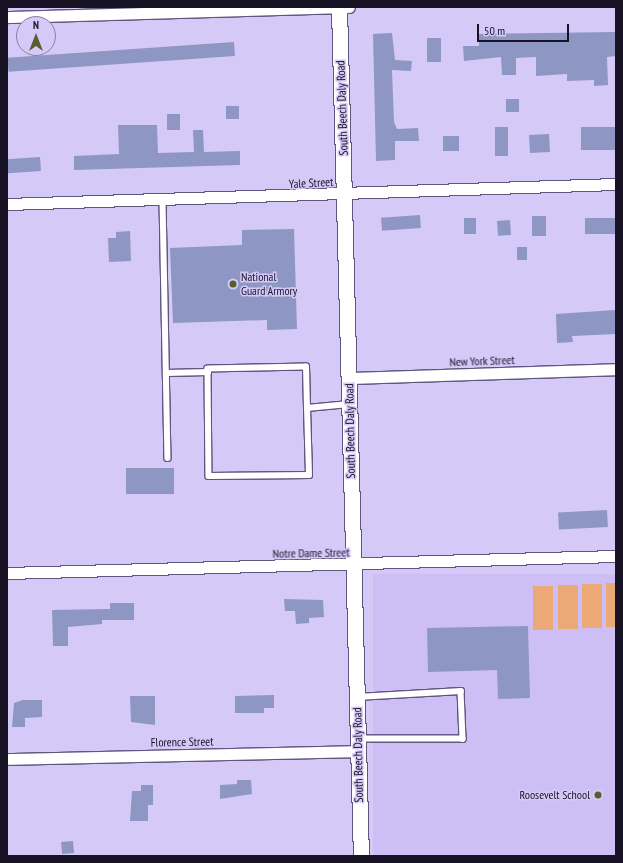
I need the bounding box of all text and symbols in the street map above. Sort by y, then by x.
north arrow [16,16,56,56]
scale bar [479,16,571,42]
text: N [33,18,39,32]
text: 50 m [484,23,505,38]
street label: South Beech Daly Road [333,60,351,156]
street label: Yale Street [288,175,334,191]
place label: National Guard Armory [241,270,298,298]
marker: National Guard Armory [228,279,238,289]
street label: New York Street [449,353,515,369]
street label: South Beech Daly Road [342,383,358,479]
street label: Notre Dame Street [272,545,350,561]
street label: South Beech Daly Road [350,707,366,803]
street label: Florence Street [150,734,214,750]
place label: Roosevelt School [519,788,590,802]
marker: Roosevelt School [593,790,603,800]

